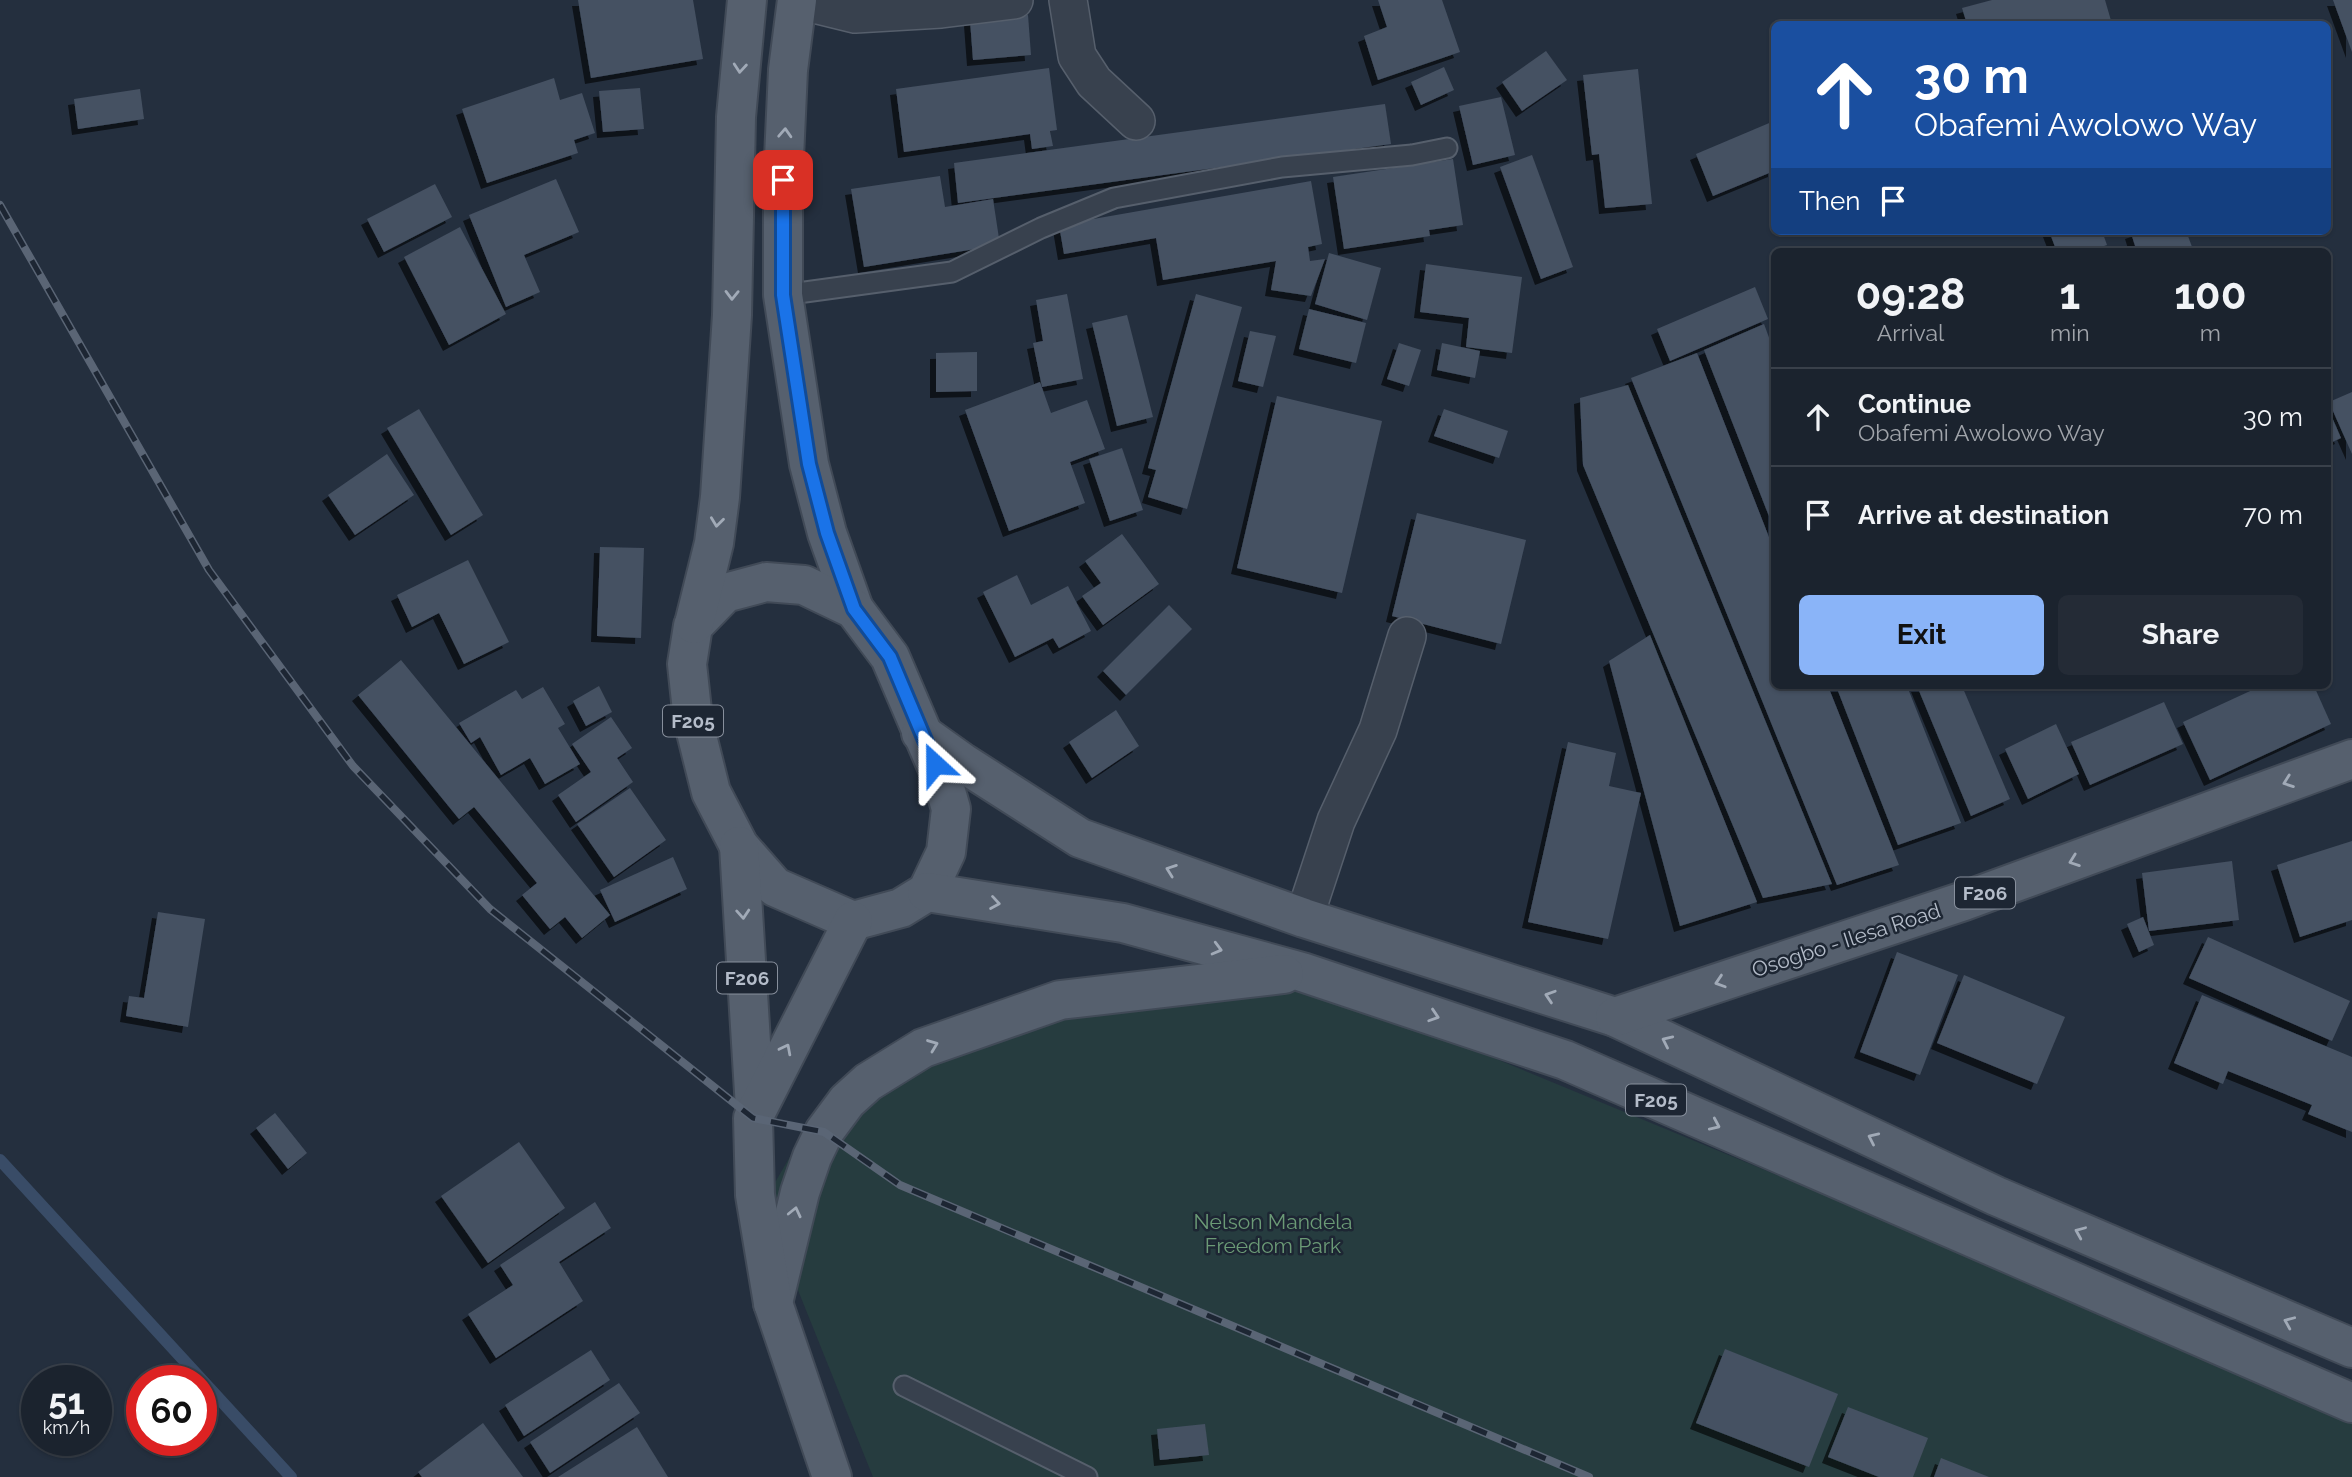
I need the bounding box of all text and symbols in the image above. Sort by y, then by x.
text: 30 m [1914,47,2029,104]
icon: ahead [1799,49,1890,140]
one-way arrow [733,63,748,74]
text: Obafemi Awolowo Way [1914,106,2257,143]
one-way arrow [777,128,792,139]
pin [753,150,813,210]
icon: arrive [764,161,802,199]
icon: arrive [1874,182,1912,220]
text: Then [1799,186,1860,216]
text: 09:28 [1856,270,1966,319]
text: 1 [2059,270,2080,319]
text: 100 [2174,270,2246,319]
one-way arrow [725,290,740,301]
text: Arrival [1877,319,1944,346]
text: min [2050,319,2090,346]
text: m [2200,319,2221,346]
text: Continue [1858,389,1971,419]
icon: ahead [1799,398,1837,436]
text: 30 m [2243,402,2303,432]
text: Obafemi Awolowo Way [1858,419,2105,446]
icon: arrive [1799,496,1837,534]
text: Arrive at destination [1858,500,2109,530]
text: 70 m [2243,500,2303,530]
one-way arrow [709,516,724,528]
button: Exit [1799,595,2044,675]
button: Share [2058,595,2303,675]
road number: F205 [663,706,723,736]
position arrow [898,727,972,801]
one-way arrow [2282,774,2294,788]
one-way arrow [2069,852,2081,866]
one-way arrow [1166,865,1178,879]
road number: F206 [1955,878,2015,908]
one-way arrow [989,895,1001,910]
street label: Osogbo - Ilesa Road [1748,898,1944,982]
one-way arrow [735,909,750,920]
one-way arrow [1211,941,1223,955]
road number: F206 [717,962,777,994]
one-way arrow [1714,974,1727,988]
one-way arrow [1544,990,1557,1004]
one-way arrow [1428,1008,1440,1022]
one-way arrow [1662,1035,1674,1049]
one-way arrow [926,1039,938,1053]
one-way arrow [777,1044,791,1056]
road number: F205 [1626,1084,1686,1116]
one-way arrow [1707,1117,1720,1131]
one-way arrow [1868,1133,1880,1147]
one-way arrow [787,1207,801,1219]
park label: Nelson Mandela Freedom Park [1194,1209,1352,1258]
one-way arrow [2075,1227,2087,1241]
one-way arrow [2284,1316,2296,1330]
speed limit sign: 60 [126,1365,217,1456]
text: 51 [48,1381,85,1422]
text: km/h [43,1417,90,1438]

